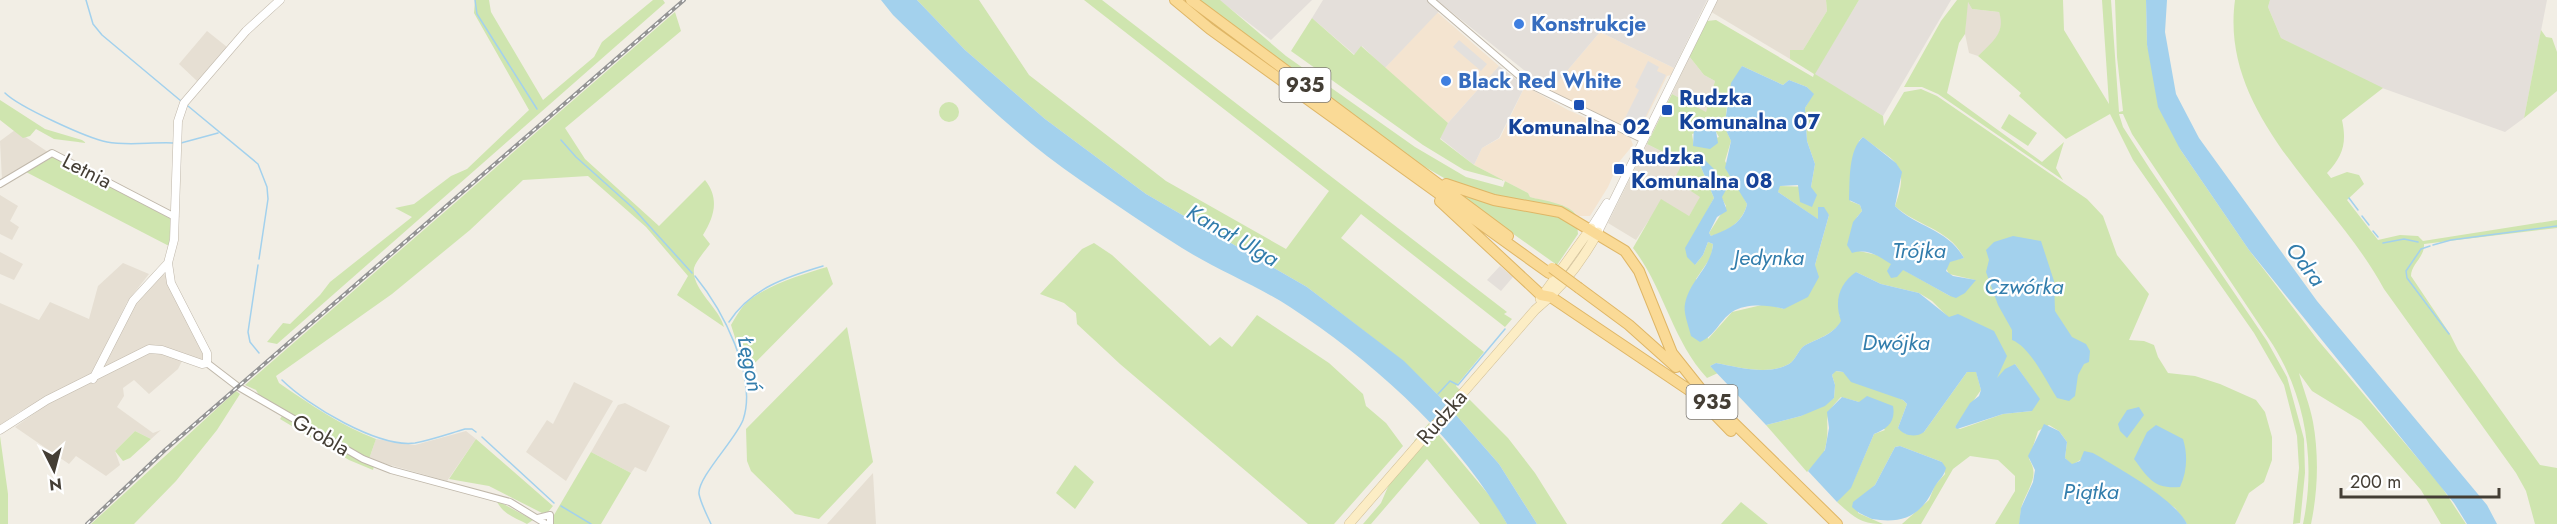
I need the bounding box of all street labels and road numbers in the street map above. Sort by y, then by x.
road number: 935 [1280,68,1330,102]
street label: Letnia [57,146,117,196]
street label: Rudzka [1410,383,1474,451]
road number: 935 [1686,385,1738,419]
street label: Grobla [287,407,355,463]

